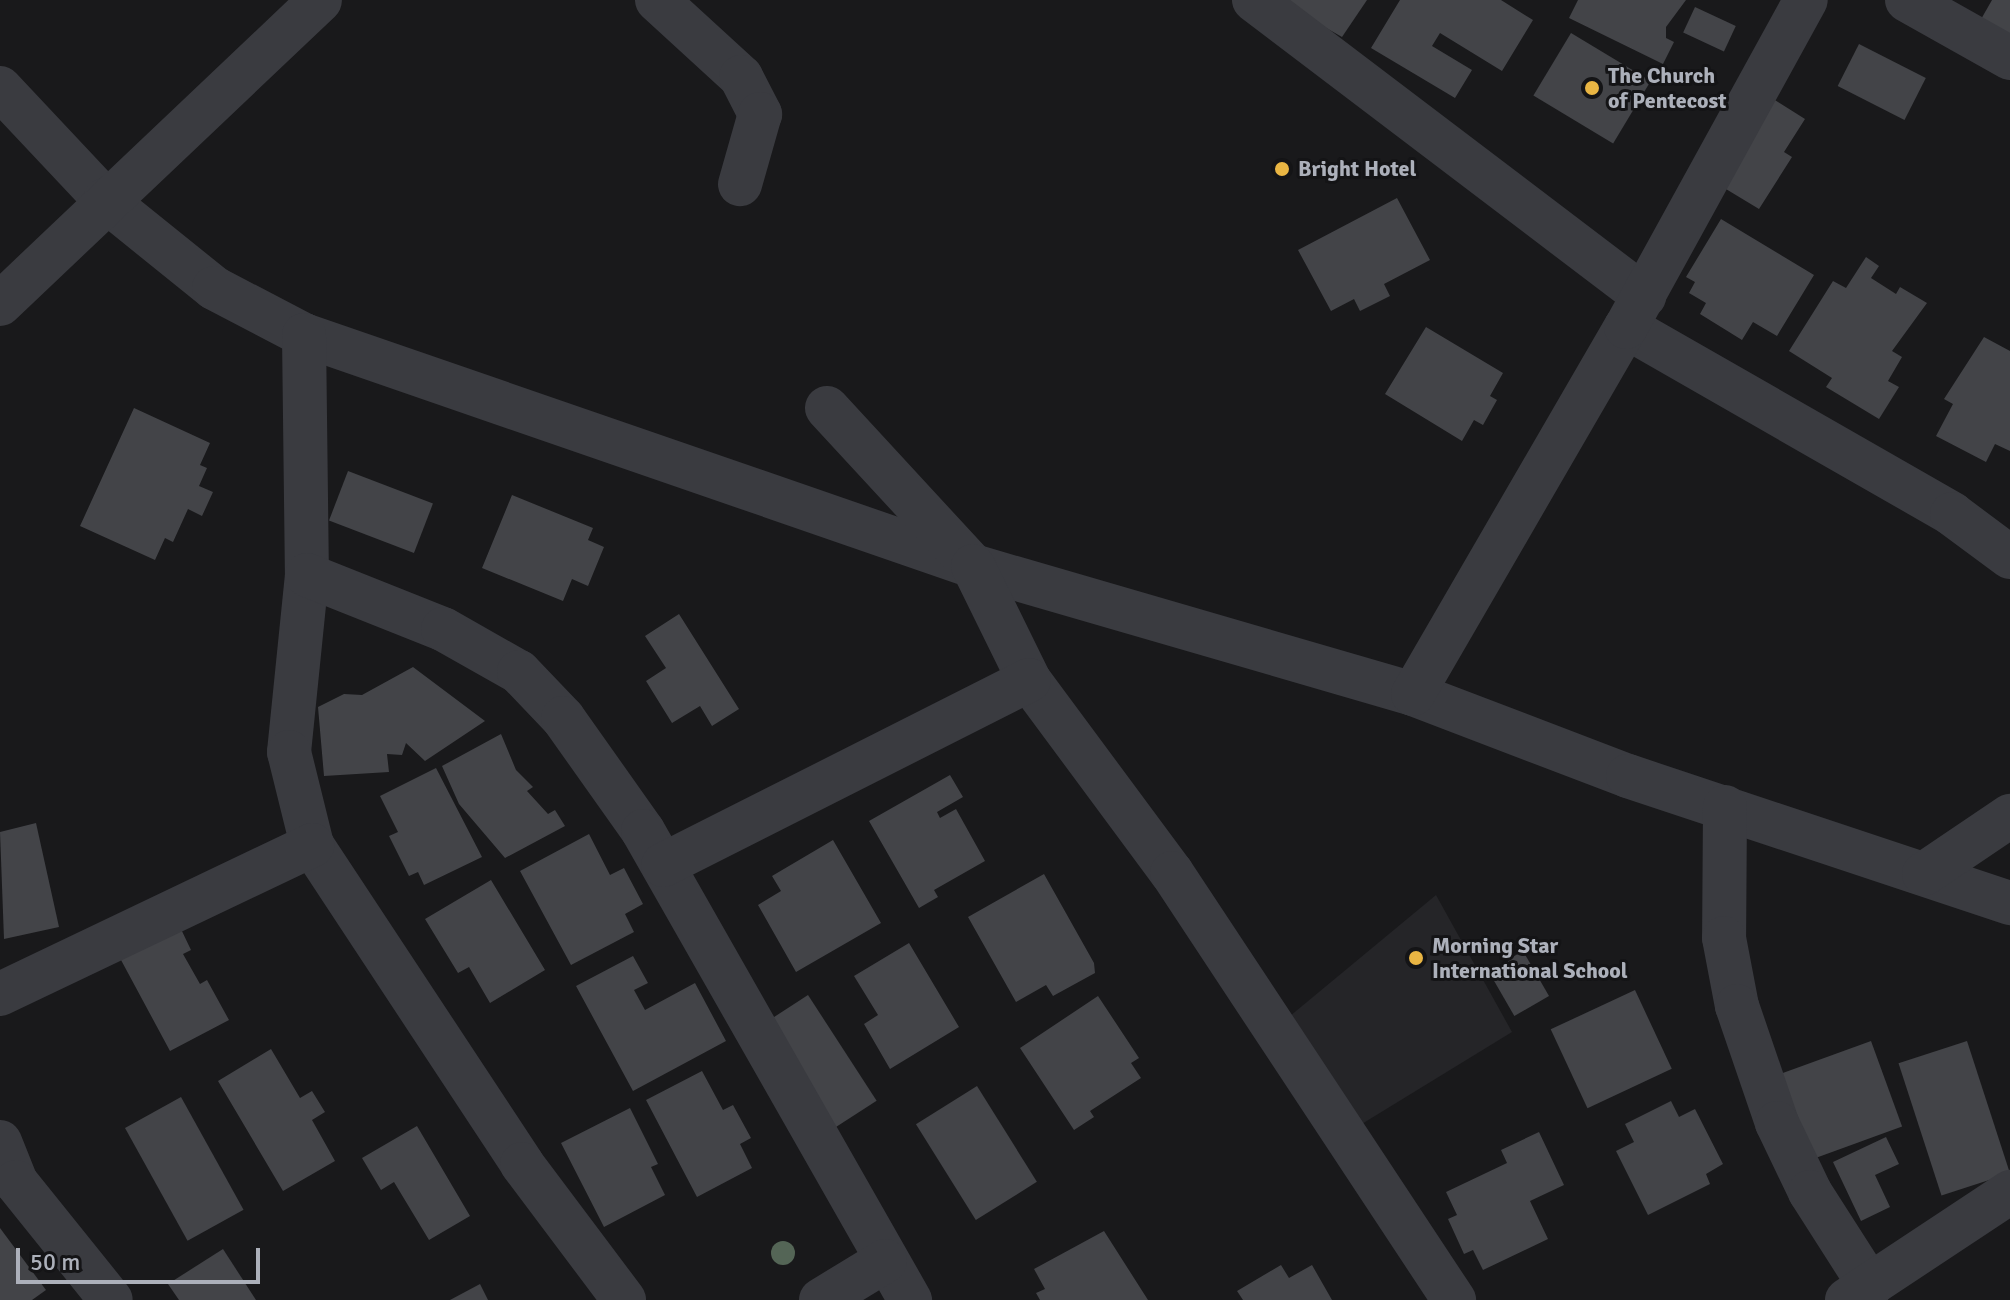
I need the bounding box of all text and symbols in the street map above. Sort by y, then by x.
place label: The Church of Pentecost [1608,62,1726,114]
marker: The Church of Pentecost [1583,79,1601,97]
place label: Bright Hotel [1298,156,1416,182]
marker: Bright Hotel [1273,160,1291,178]
place label: Morning Star International School [1432,932,1628,984]
marker: Morning Star International School [1407,949,1425,967]
scale bar [20,1232,264,1282]
text: 50 m [30,1247,80,1277]

